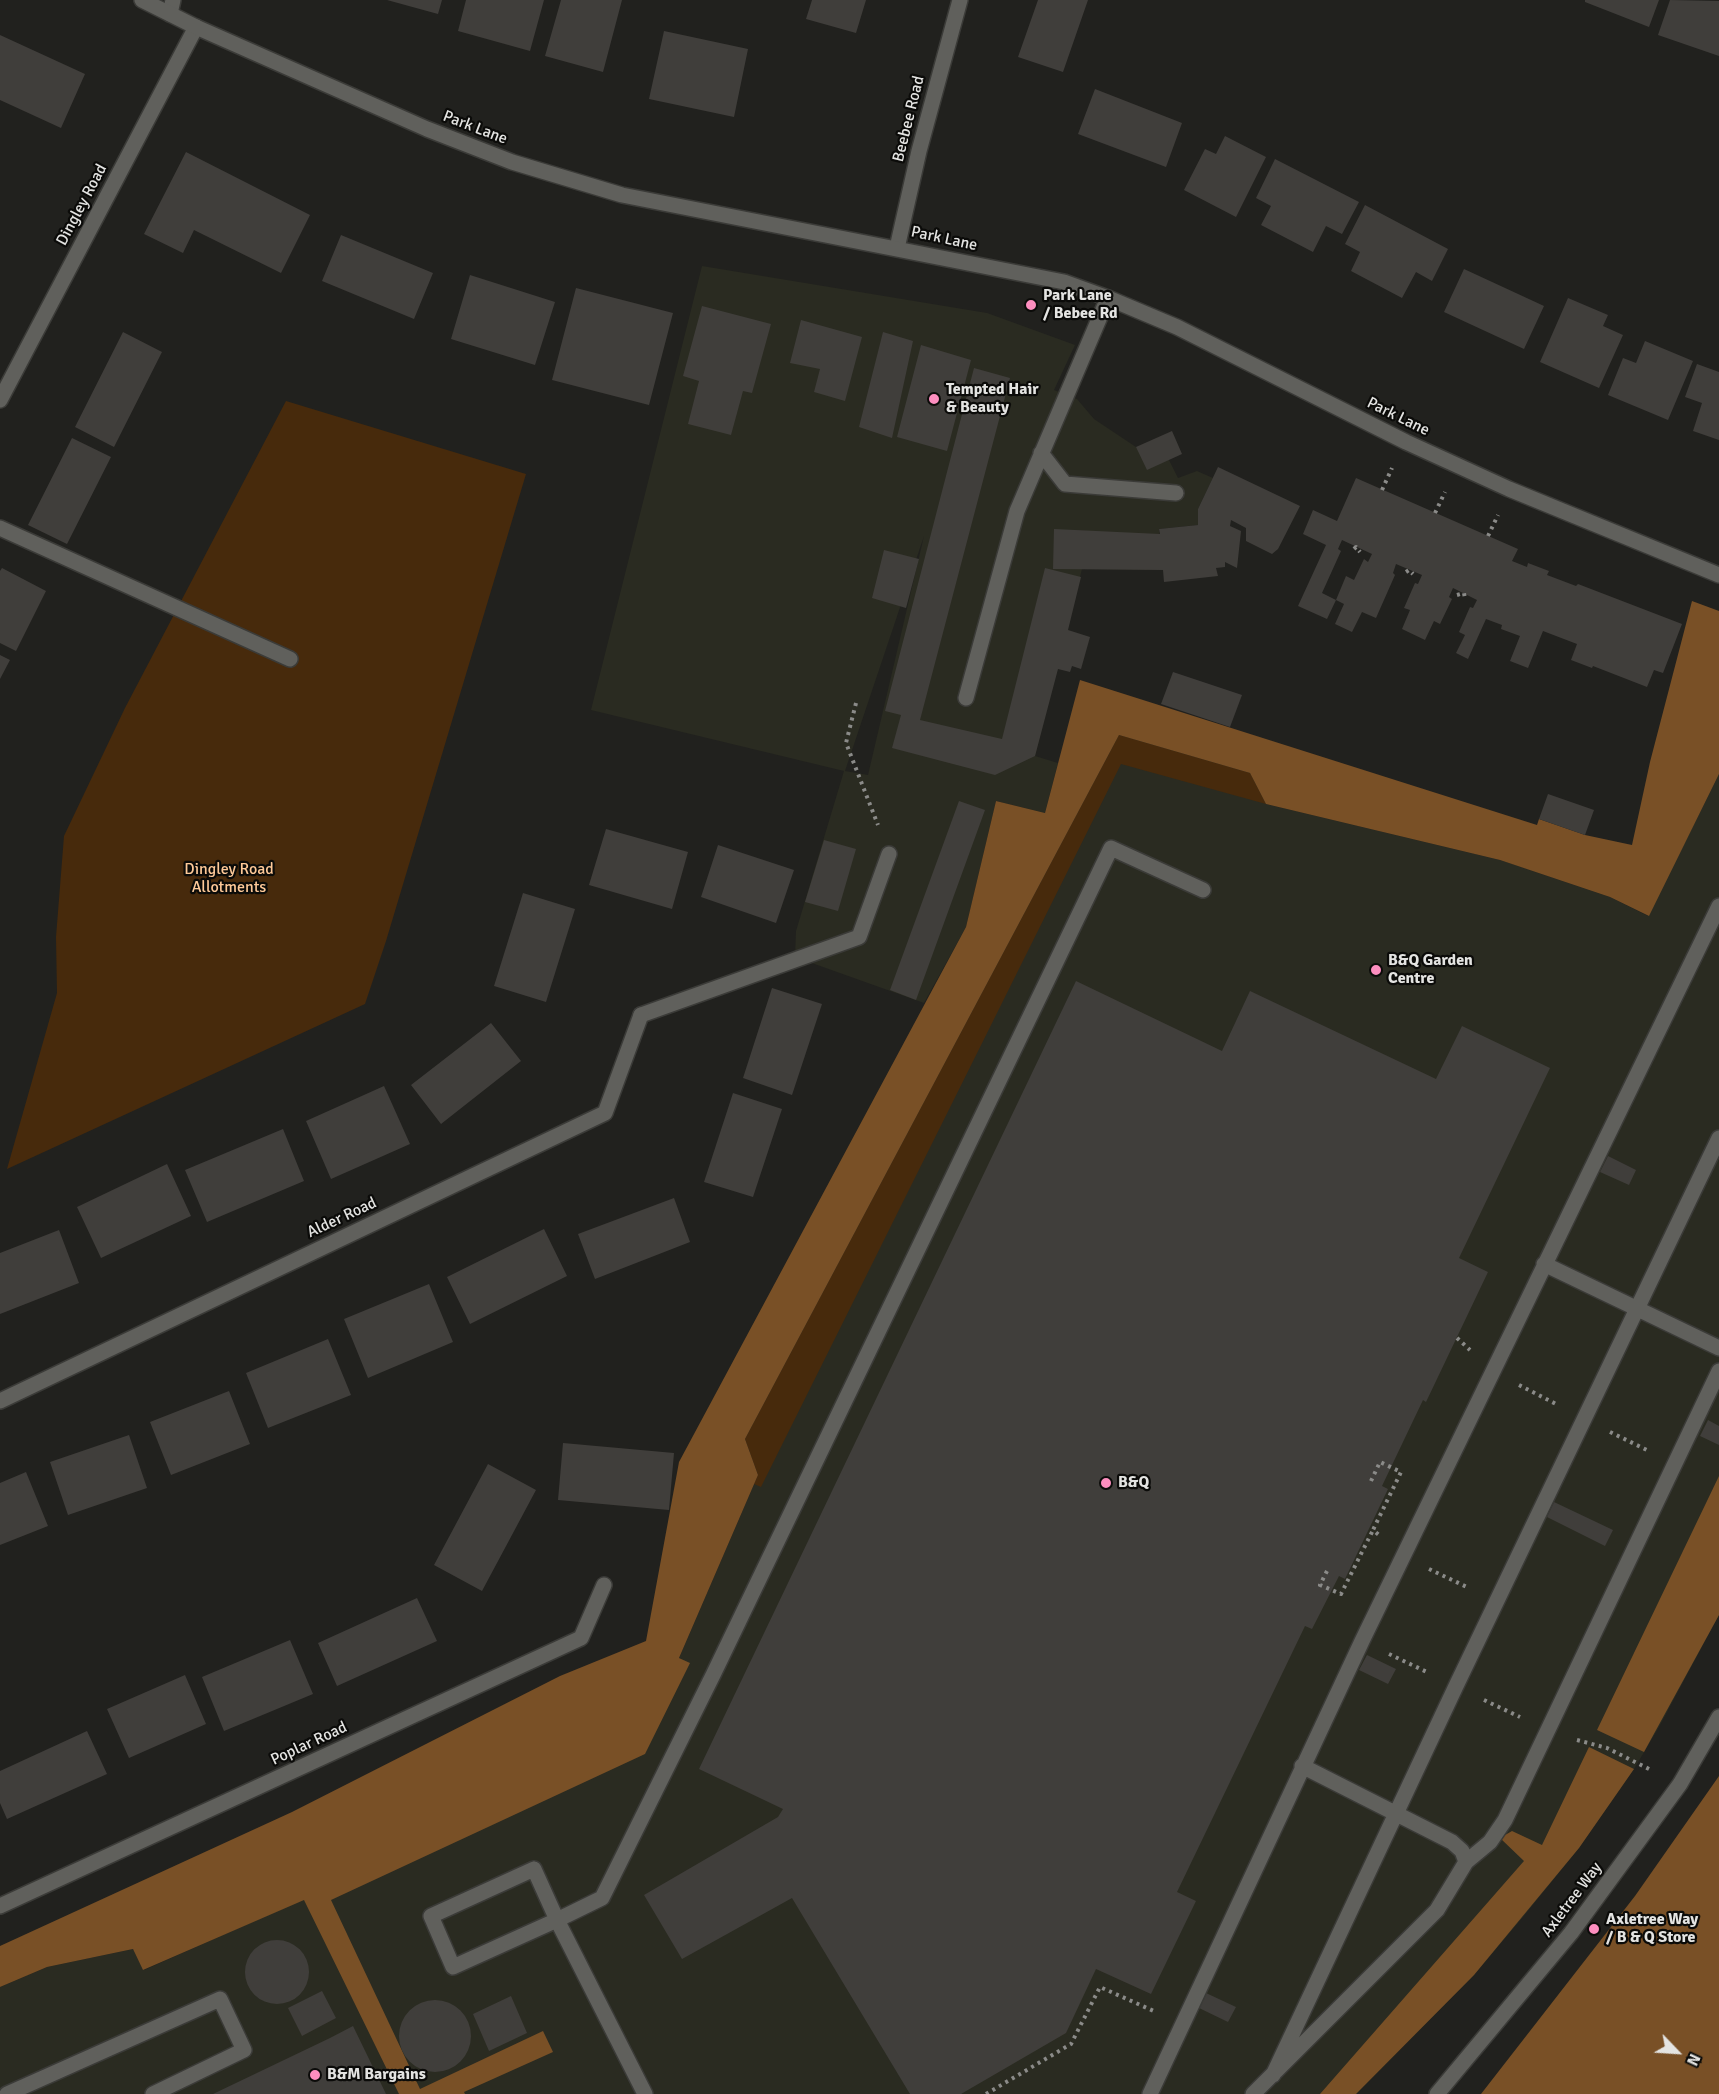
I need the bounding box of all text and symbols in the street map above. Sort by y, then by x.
street label: Beebee Road [889,74,929,164]
street label: Park Lane [440,107,510,149]
street label: Dingley Road [53,161,111,249]
street label: Park Lane [909,223,979,255]
place label: Park Lane / Bebee Rd [1043,286,1118,324]
marker: Park Lane / Bebee Rd [1024,298,1038,312]
place label: Tempted Hair & Beauty [946,380,1039,418]
marker: Tempted Hair & Beauty [927,392,941,406]
street label: Park Lane [1364,394,1432,440]
park label: Dingley Road Allotments [184,860,274,898]
place label: B&Q Garden Centre [1388,951,1473,989]
marker: B&Q Garden Centre [1369,963,1383,977]
street label: Alder Road [304,1194,380,1242]
place label: B&Q [1118,1473,1149,1493]
marker: B&Q [1099,1476,1113,1490]
street label: Poplar Road [268,1718,350,1770]
street label: Axletree Way [1538,1859,1606,1941]
place label: Axletree Way / B & Q Store [1606,1910,1698,1948]
marker: Axletree Way / B & Q Store [1587,1922,1601,1936]
north arrow [1647,2022,1707,2082]
text: N [1682,2050,1705,2069]
place label: B&M Bargains [327,2065,426,2085]
marker: B&M Bargains [308,2068,322,2082]

